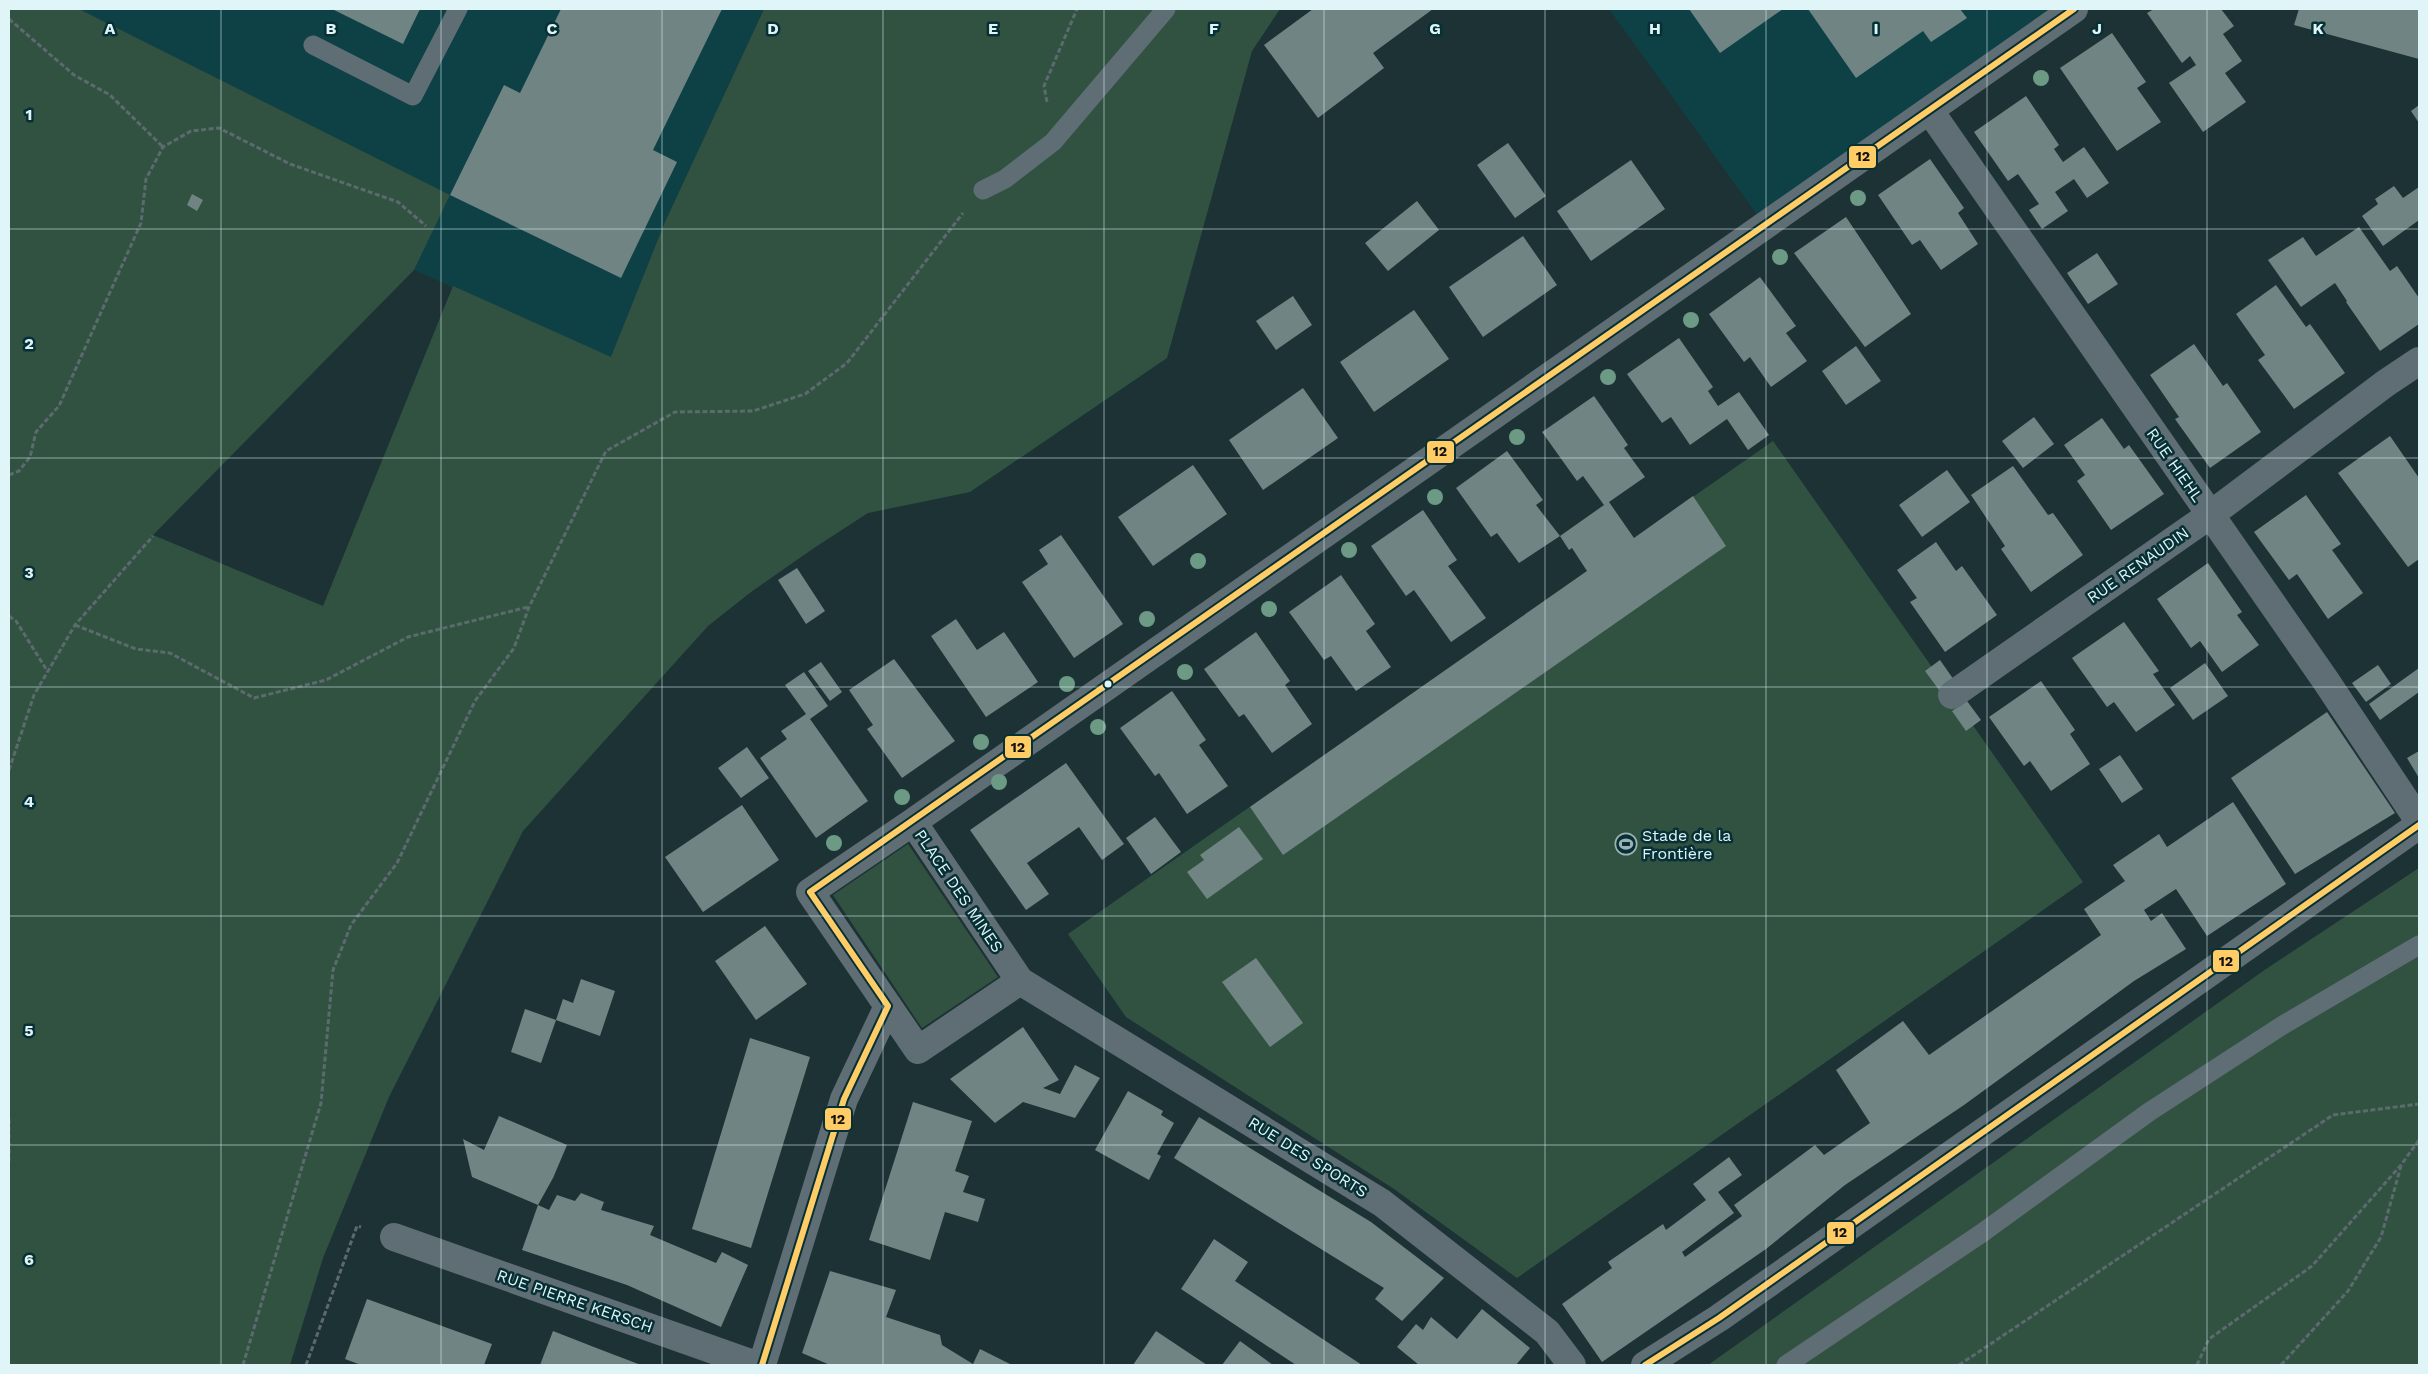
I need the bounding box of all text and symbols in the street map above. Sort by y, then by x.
text: A [105,19,116,38]
text: B [326,19,337,38]
text: C [547,19,558,38]
text: D [767,19,779,38]
text: E [988,19,998,38]
text: F [1209,19,1219,38]
text: G [1429,19,1441,38]
text: H [1649,19,1661,38]
text: I [1873,19,1879,38]
text: J [2092,19,2102,38]
text: K [2312,19,2324,38]
text: 1 [26,105,32,124]
line badge: 12 [1848,145,1877,169]
text: 12 [1856,148,1870,164]
text: 2 [24,334,34,353]
street label: RUE HIEHL [2143,424,2208,506]
line badge: 12 [1426,440,1455,464]
text: 12 [1433,443,1447,459]
street label: RUE RENAUDIN [2083,523,2193,607]
text: 3 [24,563,34,582]
unlabelled marker [1103,679,1113,689]
line badge: 12 [1004,735,1032,759]
text: 12 [1011,739,1025,755]
text: 4 [24,792,34,811]
street label: PLACE DES MINES [911,826,1007,956]
place label: Stade de la Frontière [1642,826,1731,863]
sports icon: Stade de la Frontière [1614,832,1638,856]
line badge: 12 [2212,949,2240,973]
text: 12 [2219,953,2233,969]
text: 5 [24,1021,34,1040]
line badge: 12 [824,1107,852,1131]
text: 12 [831,1111,845,1127]
street label: RUE DES SPORTS [1245,1113,1371,1201]
line badge: 12 [1826,1221,1855,1245]
text: 12 [1833,1224,1847,1240]
text: 6 [24,1250,34,1269]
street label: RUE PIERRE KERSCH [495,1265,655,1337]

